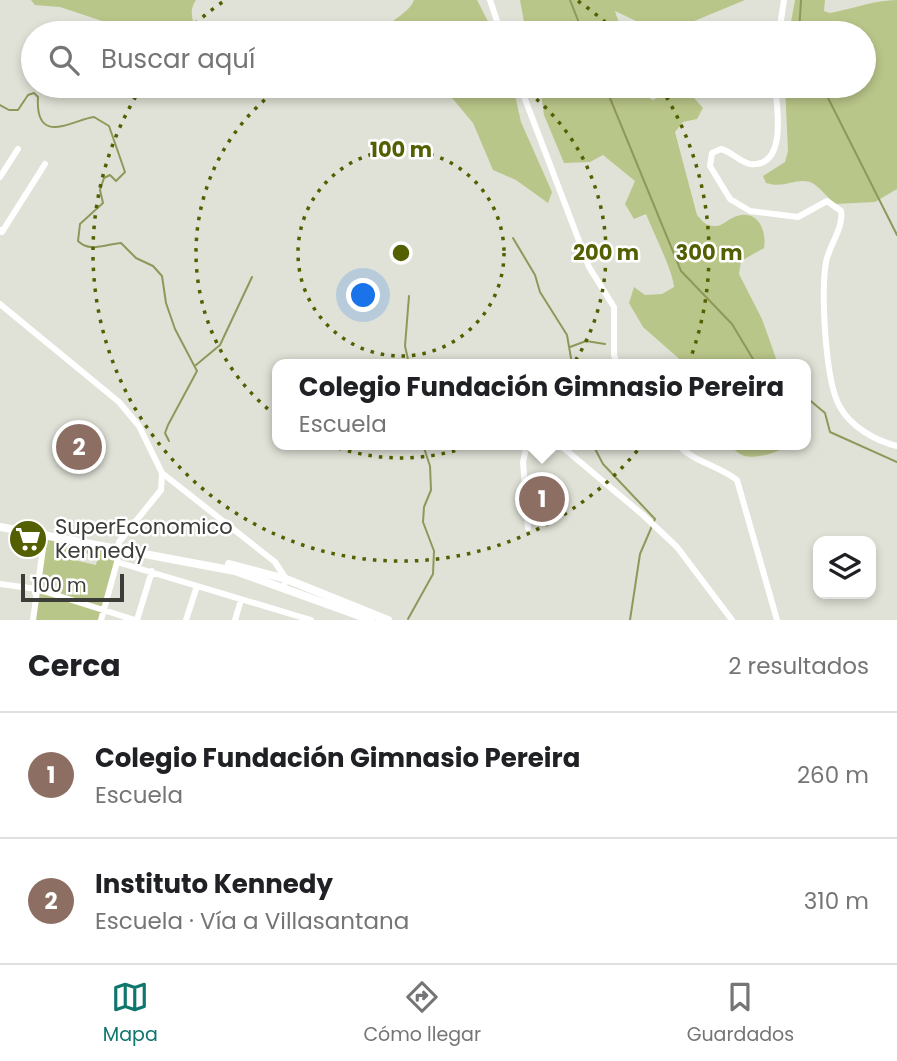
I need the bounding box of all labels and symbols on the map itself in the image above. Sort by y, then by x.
text: 100 m [370,135,432,164]
text: 200 m [573,238,639,267]
text: 300 m [676,238,742,267]
centre of rings [389,241,413,265]
your location [346,278,380,312]
pin: 2 [56,421,102,473]
pin: 1 [519,473,565,525]
place label: SuperEconomico Kennedy [55,512,233,565]
supermarket icon: SuperEconomico Kennedy [7,518,49,560]
scale bar [21,571,124,603]

